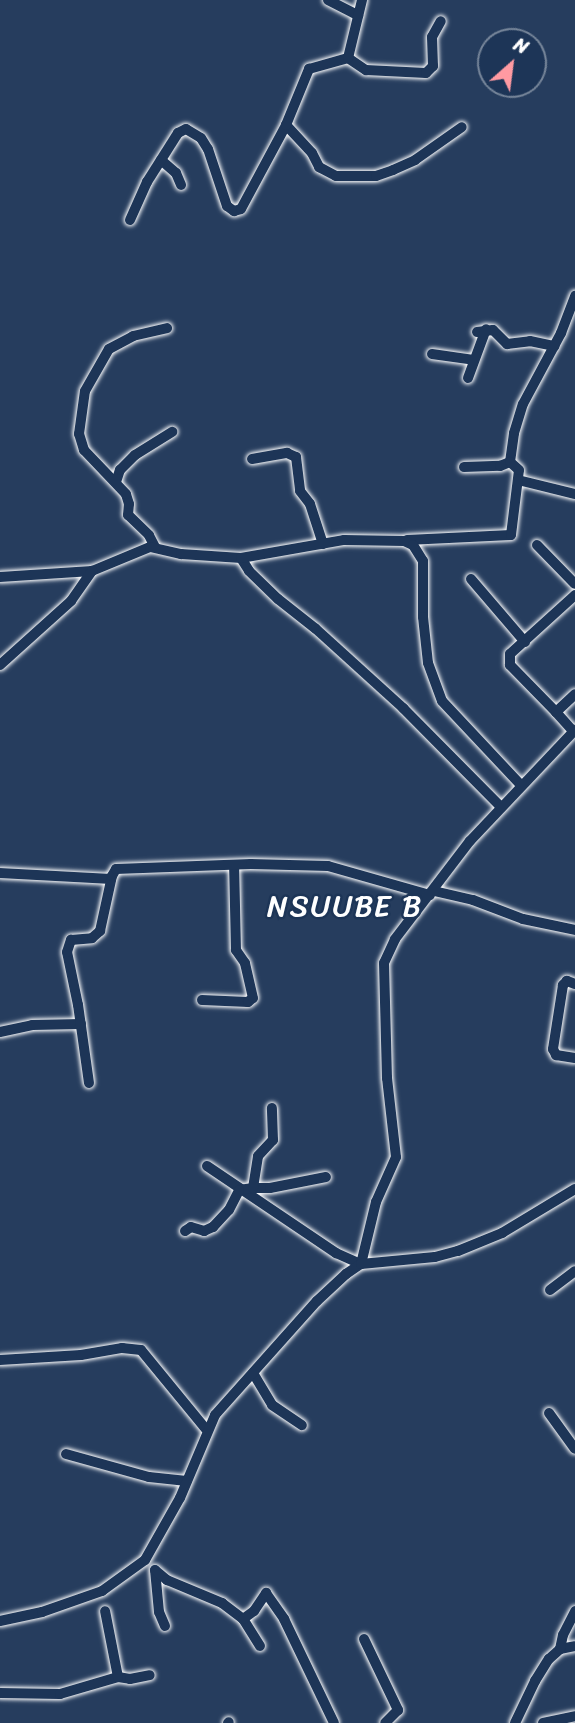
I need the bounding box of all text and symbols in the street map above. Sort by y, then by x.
north arrow [477,28,547,98]
text: N [508,28,535,63]
district label: NSUUBE B [267,888,423,924]

